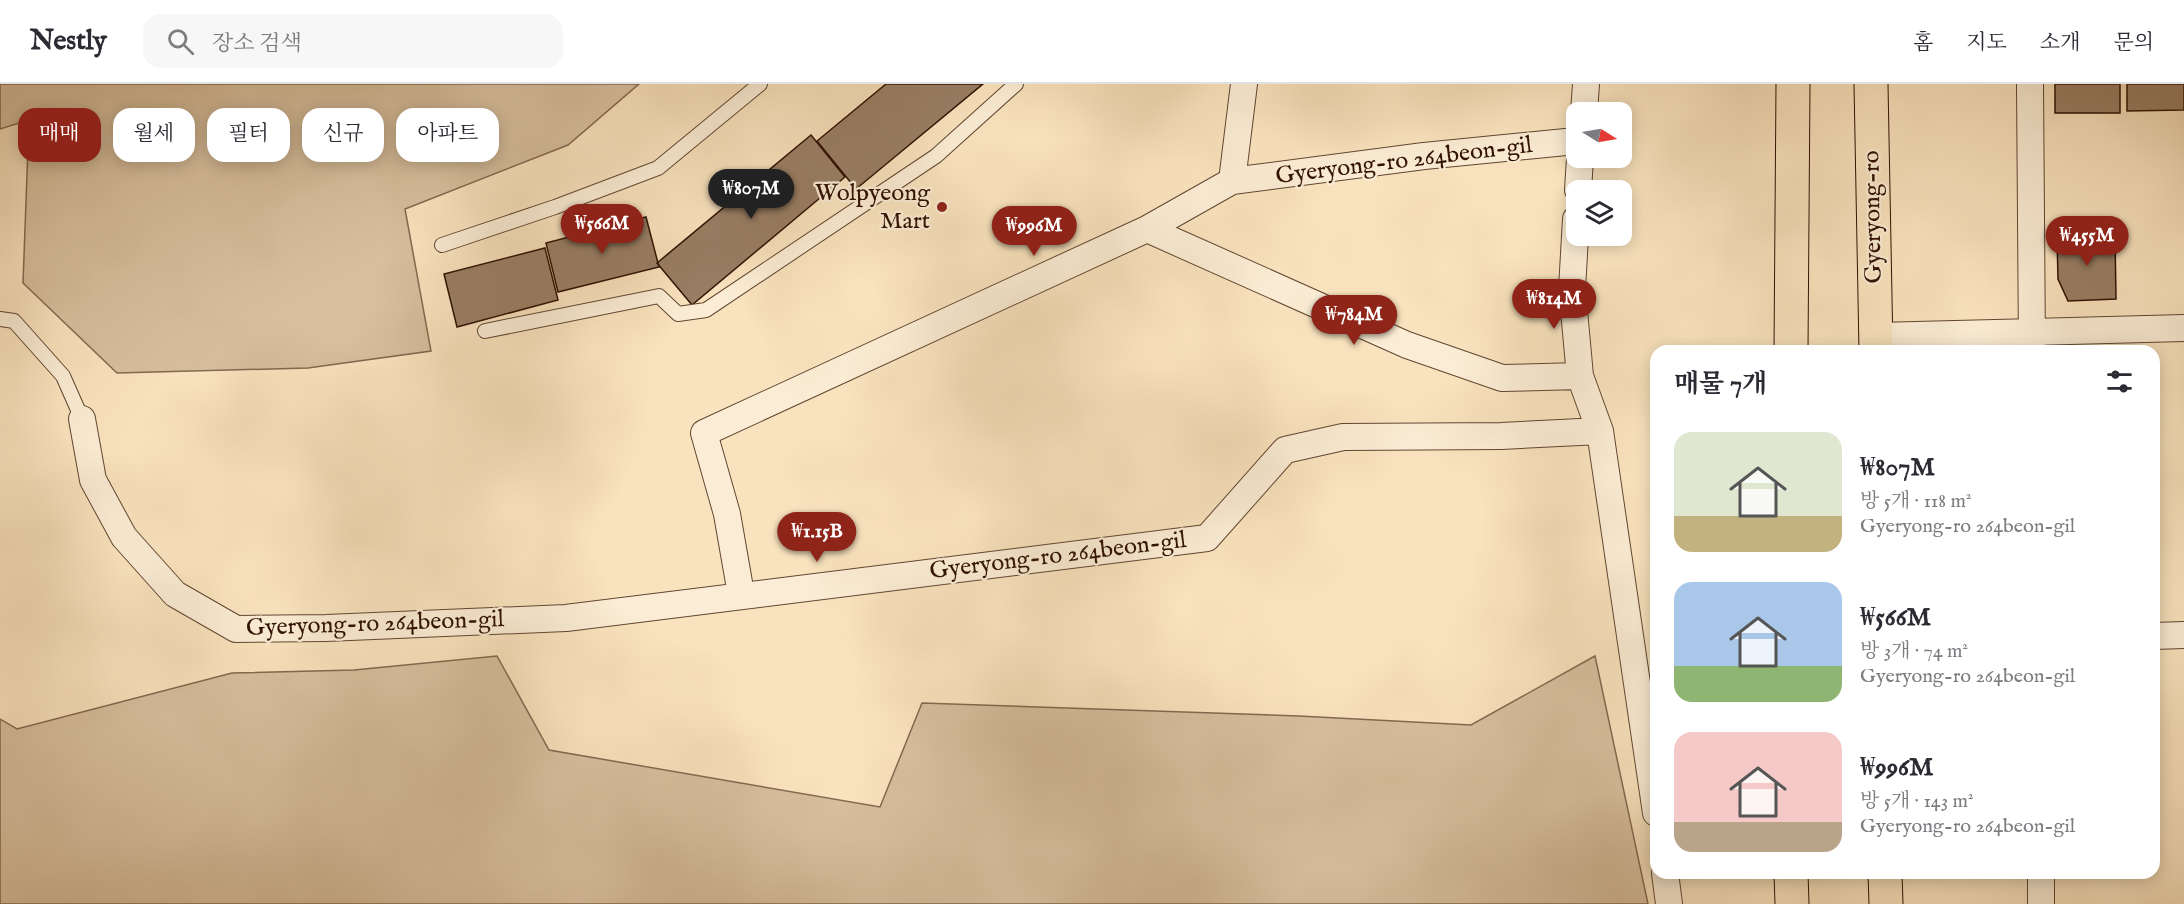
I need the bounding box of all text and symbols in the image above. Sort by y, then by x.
search box [143,14,563,68]
text: Nestly [30,24,107,59]
icon: search [164,25,197,58]
text: 장소 검색 [212,30,302,58]
text: 홈 [1913,30,1933,57]
text: 지도 [1966,30,2007,57]
text: 소개 [2040,30,2080,57]
text: 문의 [2113,30,2154,57]
north arrow [1566,102,1632,168]
map controls [1566,102,1632,246]
chip: 매매 [18,108,101,162]
chip: 월세 [113,108,195,162]
chip: 필터 [207,108,290,162]
chip: 신규 [302,108,384,162]
chip: 아파트 [396,108,499,162]
street label: Gyeryong-ro 264beon-gil [1274,130,1535,192]
street label: Gyeryong-ro [1856,150,1890,284]
pin: ₩807M [709,169,793,220]
text: ₩807M [722,176,780,201]
place label: Wolpyeong Mart [815,178,931,237]
button: layers [1566,180,1632,246]
marker: Wolpyeong Mart [935,200,949,214]
pin: ₩566M [560,204,644,255]
pin: ₩996M [992,206,1076,257]
text: ₩566M [575,211,629,236]
text: ₩996M [1006,213,1062,238]
pin: ₩455M [2045,216,2129,267]
text: ₩455M [2060,223,2114,248]
pin: ₩814M [1512,279,1596,330]
text: ₩814M [1526,286,1582,311]
pin: ₩784M [1312,295,1396,346]
text: ₩784M [1325,302,1383,327]
icon: filters [2103,365,2136,398]
text: 매물 7개 [1674,368,1767,401]
text: ₩807M [1860,451,1935,484]
icon: home [1722,456,1794,528]
text: 방 5개 · 118 m² [1860,489,1972,514]
pin: ₩1.15B [768,512,866,563]
text: Gyeryong-ro 264beon-gil [1860,514,2075,539]
text: ₩1.15B [791,519,843,544]
street label: Gyeryong-ro 264beon-gil [928,525,1189,587]
text: ₩566M [1860,601,1931,634]
street label: Gyeryong-ro 264beon-gil [245,604,505,644]
icon: home [1722,606,1794,678]
text: 방 3개 · 74 m² [1860,639,1968,664]
text: Gyeryong-ro 264beon-gil [1860,664,2075,689]
text: ₩996M [1860,751,1933,784]
icon: home [1722,756,1794,828]
text: 방 5개 · 143 m² [1860,789,1974,814]
text: Gyeryong-ro 264beon-gil [1860,814,2075,839]

